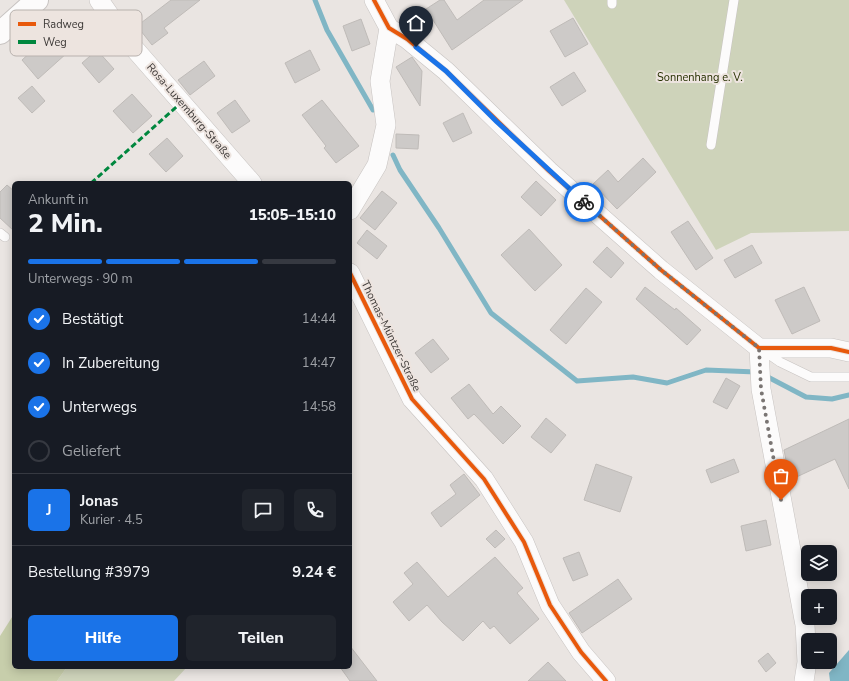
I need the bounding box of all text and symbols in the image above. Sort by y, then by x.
pin [399,6,433,47]
legend [10,10,142,56]
icon: home [405,12,427,34]
text: Radweg [43,17,84,32]
text: Weg [43,35,67,50]
street label: Rosa-Luxemburg-Straße [143,60,235,162]
park label: Sonnenhang e. V. [657,70,743,85]
courier [564,182,604,222]
text: Ankunft in [28,191,88,209]
icon: bike [573,191,595,213]
text: 15:05–15:10 [249,205,336,225]
text: 2 Min. [28,206,103,241]
text: Unterwegs · 90 m [28,270,133,288]
street label: Thomas-Müntzer-Straße [358,278,424,394]
icon: check [28,308,50,330]
text: Bestätigt [62,309,123,329]
text: 14:44 [302,310,336,328]
icon: check [28,352,50,374]
text: In Zubereitung [62,353,160,373]
text: 14:47 [302,354,336,372]
icon: check [28,396,50,418]
text: Unterwegs [62,397,137,417]
text: 14:58 [302,398,336,416]
text: Geliefert [62,441,121,461]
pin [764,459,798,500]
icon: bag [770,465,792,487]
button: chat [242,489,284,531]
button: phone [294,489,336,531]
text: Jonas [80,491,118,511]
text: J [46,500,52,520]
text: Kurier · 4.5 [80,511,143,529]
map controls [801,545,837,669]
button: layers [801,545,837,581]
text: Bestellung #3979 [28,562,150,582]
text: 9.24 € [292,562,336,582]
button: + [801,589,837,625]
button: Hilfe [28,615,178,661]
button: Teilen [186,615,336,661]
button: − [801,633,837,669]

